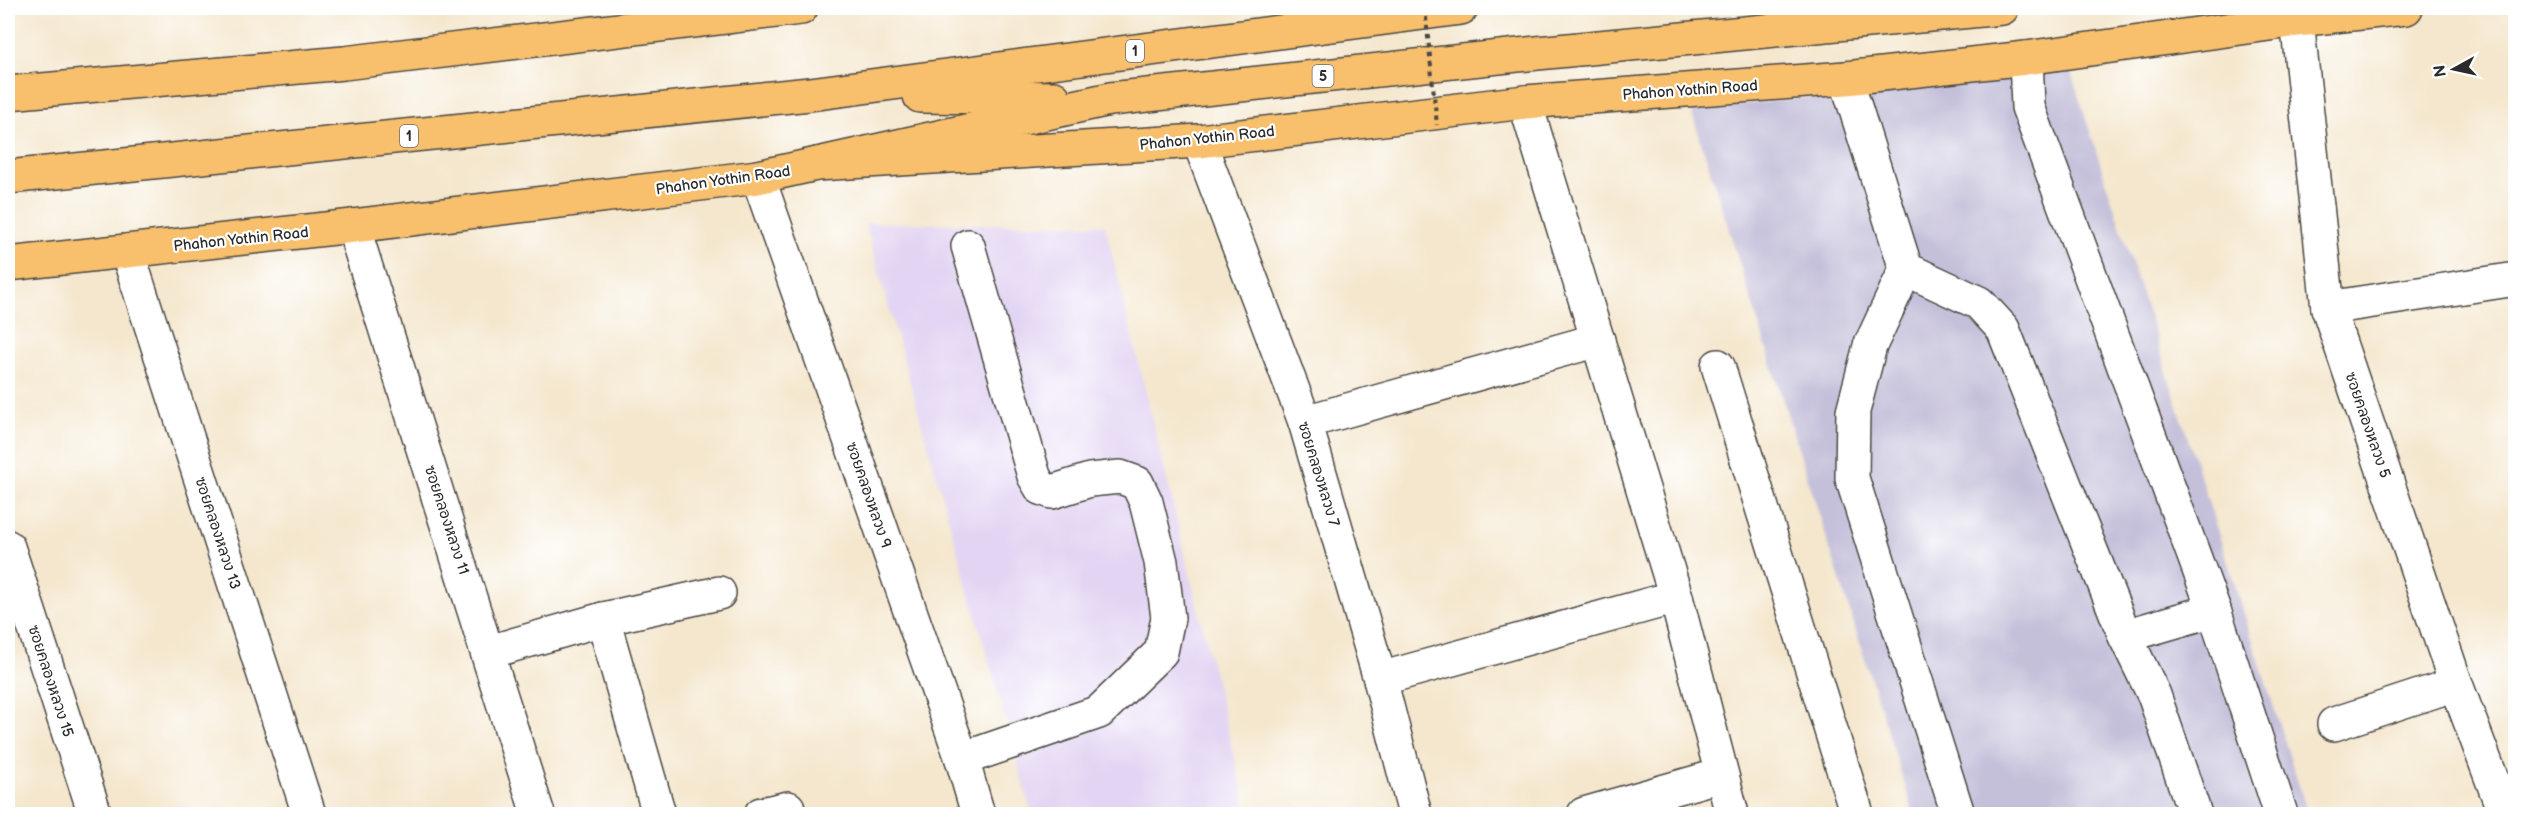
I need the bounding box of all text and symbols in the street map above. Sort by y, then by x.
north arrow [2424,39,2484,99]
road number: 1 [1126,40,1144,62]
text: N [2430,64,2451,78]
road number: 5 [1312,65,1334,87]
street label: Phahon Yothin Road [1622,76,1758,105]
street label: Phahon Yothin Road [1139,122,1275,155]
road number: 1 [400,125,418,147]
street label: Phahon Yothin Road [655,162,792,199]
street label: Phahon Yothin Road [173,223,309,256]
street label: ซอยคลองหลวง 5 [2341,370,2395,481]
street label: ซอยคลองหลวง 7 [1294,419,1344,530]
street label: ซอยคลองหลวง 9 [842,440,896,551]
street label: ซอยคลองหลวง 11 [420,463,473,577]
street label: ซอยคลองหลวง 13 [190,475,245,592]
street label: ซอยคลองหลวง 15 [24,623,78,739]

